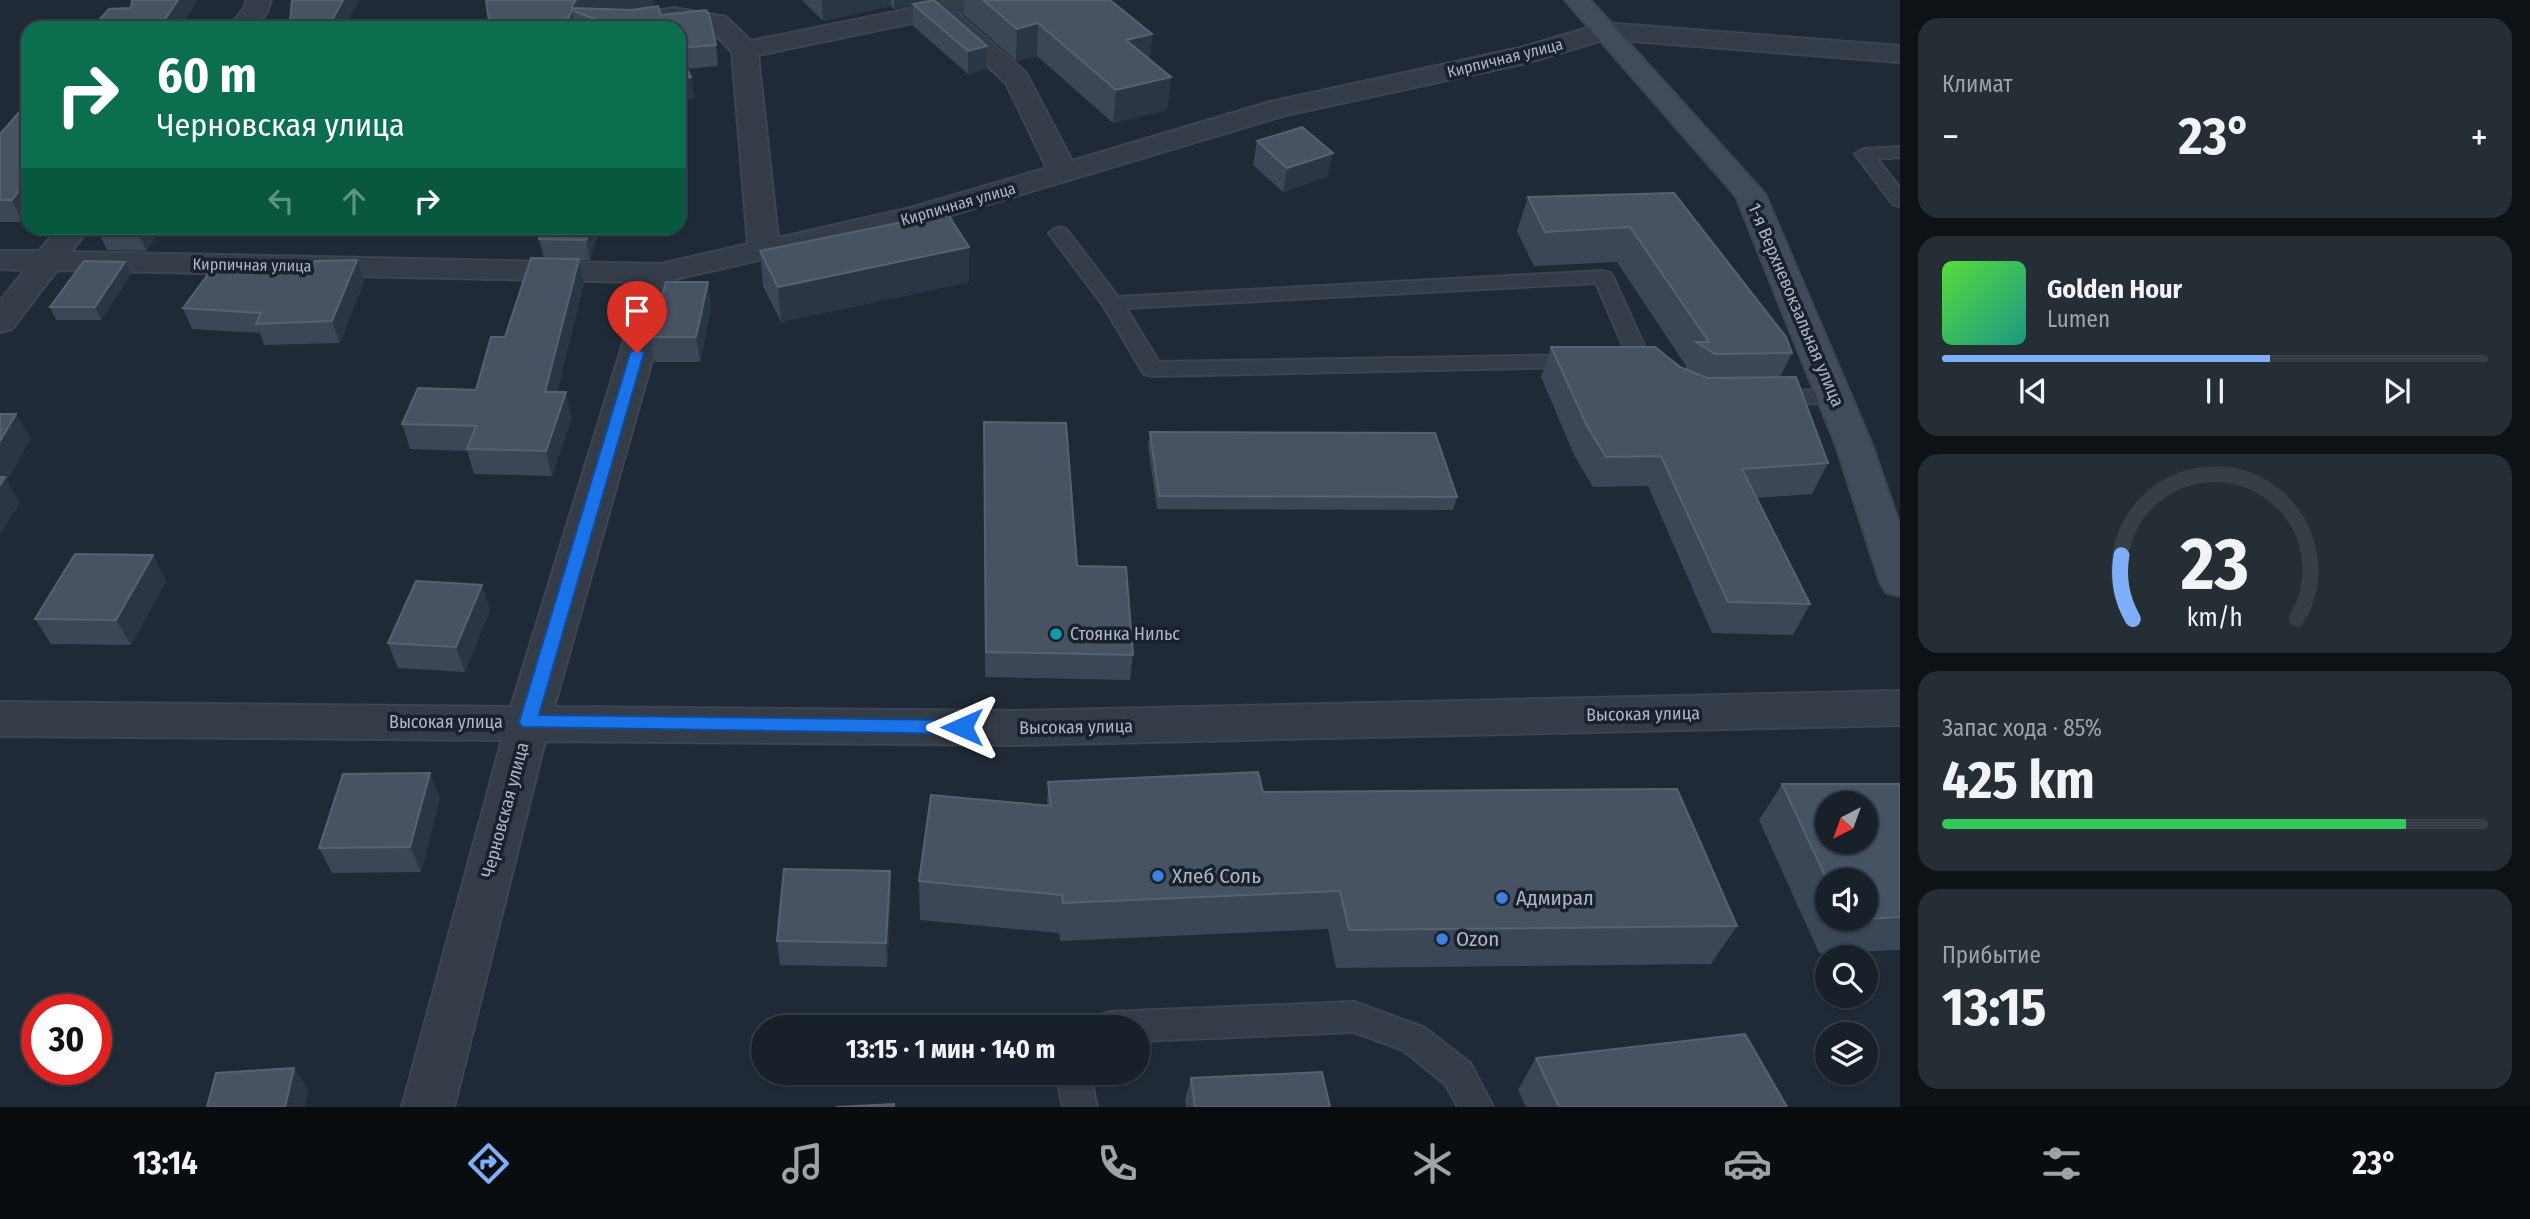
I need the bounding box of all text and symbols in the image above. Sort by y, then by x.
street label: Кирпичная улица [1445,34,1565,82]
text: 60 m [157,46,257,105]
icon: right [42,49,133,140]
text: Климат [1942,70,2013,98]
text: 23° [2178,105,2251,168]
text: Черновская улица [157,106,405,144]
text: − [1942,114,1959,160]
text: + [2471,114,2488,160]
street label: Кирпичная улица [898,178,1018,230]
icon: left [262,182,300,220]
icon: ahead [335,182,373,220]
icon: right [408,182,446,220]
street label: 1-я Верхневокзальная улица [1743,200,1849,410]
street label: Кирпичная улица [192,254,312,276]
text: Golden Hour [2047,274,2182,305]
pin [607,281,667,353]
icon: arrive [618,292,656,330]
text: Lumen [2047,305,2110,333]
icon: previous [2014,372,2052,410]
icon: pause [2196,372,2234,410]
icon: next [2378,372,2416,410]
text: 23 [2180,522,2249,609]
text: km/h [2187,603,2243,633]
place label: Стоянка Нильс [1070,623,1180,645]
marker: Стоянка Нильс [1048,626,1064,642]
position arrow [925,690,999,764]
street label: Высокая улица [1586,702,1700,726]
street label: Высокая улица [389,711,503,733]
text: Запас хода · 85% [1942,714,2102,742]
street label: Высокая улица [1019,715,1133,739]
street label: Черновская улица [476,740,534,880]
text: 425 km [1942,749,2095,812]
north arrow [1815,791,1878,854]
map controls [1815,791,1878,1085]
place label: Хлеб Соль [1172,863,1261,889]
marker: Хлеб Соль [1150,868,1166,884]
button: sound [1815,868,1878,931]
place label: Адмирал [1516,885,1594,911]
marker: Адмирал [1494,890,1510,906]
place label: Ozon [1456,926,1499,952]
marker: Ozon [1434,931,1450,947]
text: Прибытие [1942,941,2041,969]
button: search [1815,945,1878,1008]
text: 13:15 [1942,976,2046,1039]
speed limit sign: 30 [21,994,112,1085]
button: layers [1815,1022,1878,1085]
text: 13:15 · 1 мин · 140 m [846,1034,1055,1065]
icon: directions [464,1139,513,1188]
icon: music [778,1139,827,1188]
icon: phone [1093,1139,1142,1188]
icon: climate [1408,1139,1457,1188]
icon: car [1723,1139,1772,1188]
icon: filters [2037,1139,2086,1188]
text: 13:14 [133,1144,198,1182]
text: 23° [2352,1144,2397,1182]

